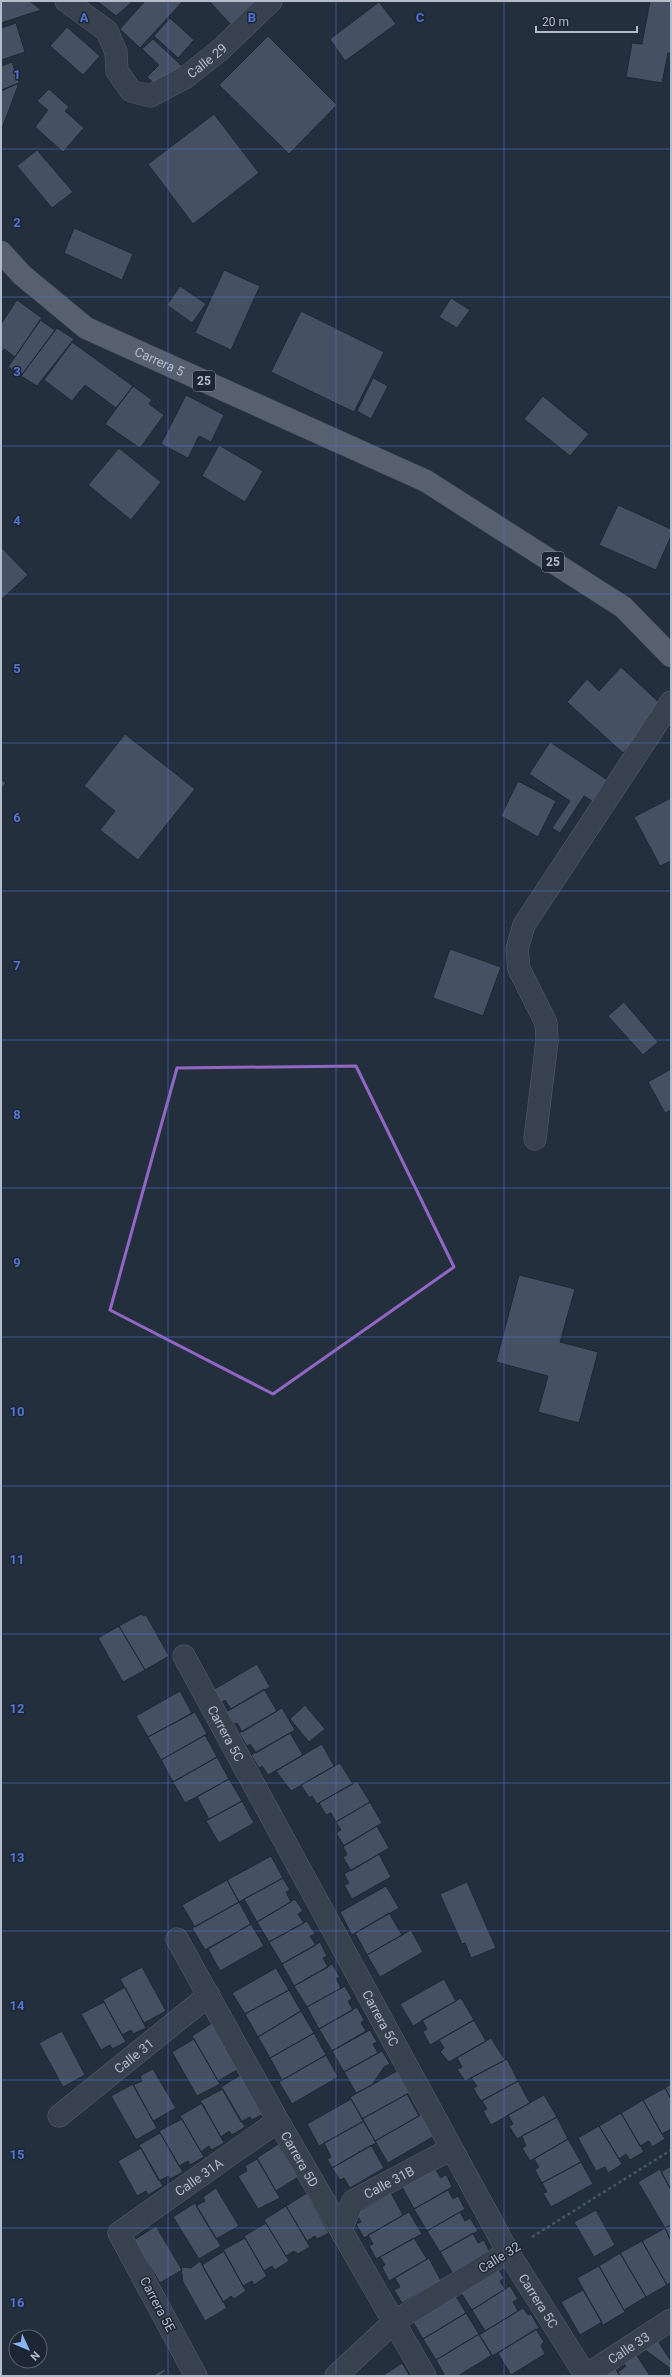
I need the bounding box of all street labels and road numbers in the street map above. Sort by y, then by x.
street label: Calle 29 [184,40,230,81]
street label: Carrera 5 [132,344,187,379]
road number: 25 [193,371,215,391]
road number: 25 [542,552,564,572]
street label: Carrera 5C [204,1703,247,1764]
street label: Carrera 5C [359,1988,402,2049]
street label: Calle 31 [111,2036,157,2077]
street label: Carrera 5D [278,2129,321,2190]
street label: Calle 31A [172,2155,226,2199]
street label: Calle 31B [361,2163,417,2202]
street label: Calle 32 [476,2239,523,2276]
street label: Carrera 5C [516,2271,561,2331]
street label: Carrera 5E [137,2274,178,2334]
street label: Calle 33 [605,2329,652,2367]

